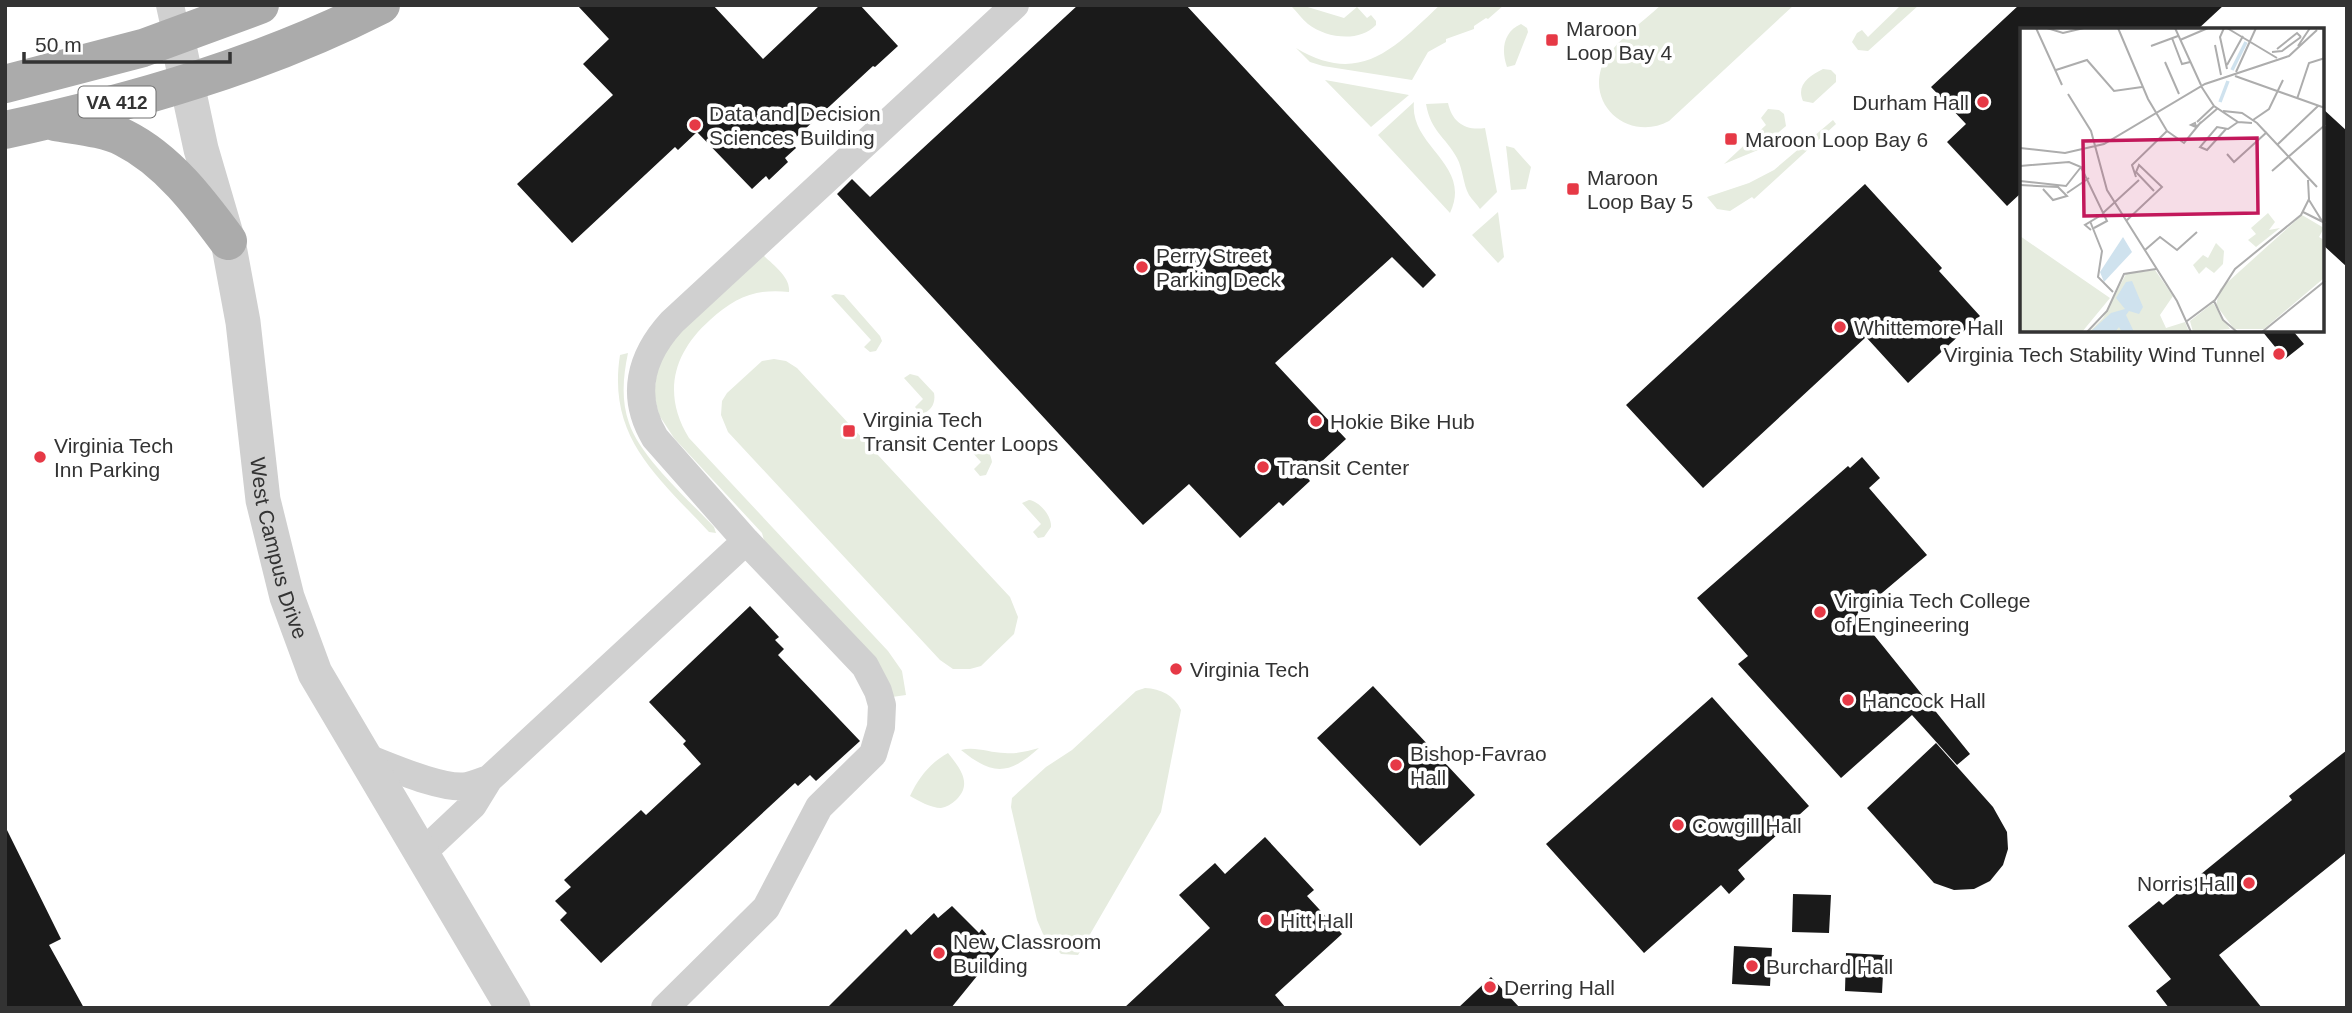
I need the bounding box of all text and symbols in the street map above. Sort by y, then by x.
place label: Maroon Loop Bay 4 [1566,17,1673,64]
scale bar [24,21,231,65]
inset map [2020,28,2324,332]
marker: Maroon Loop Bay 4 [1544,32,1560,48]
text: 50 m [35,33,82,56]
road number: VA 412 [78,86,156,118]
place label: Durham Hall [1852,91,1969,114]
marker: Durham Hall [1975,94,1991,110]
place label: Data and Decision Sciences Building [709,102,881,149]
marker: Data and Decision Sciences Building [687,117,703,133]
place label: Maroon Loop Bay 6 [1745,128,1928,151]
marker: Maroon Loop Bay 6 [1723,131,1739,147]
place label: Maroon Loop Bay 5 [1587,166,1693,213]
marker: Maroon Loop Bay 5 [1565,181,1581,197]
place label: Perry Street Parking Deck [1156,244,1281,291]
marker: Perry Street Parking Deck [1134,259,1150,275]
place label: Whittemore Hall [1854,316,2003,339]
marker: Whittemore Hall [1832,319,1848,335]
place label: Virginia Tech Stability Wind Tunnel [1944,343,2265,366]
marker: Virginia Tech Stability Wind Tunnel [2271,346,2287,362]
place label: Virginia Tech Transit Center Loops [863,408,1058,455]
place label: Hokie Bike Hub [1330,410,1475,433]
marker: Hokie Bike Hub [1308,413,1324,429]
marker: Virginia Tech Transit Center Loops [841,423,857,439]
place label: Virginia Tech Inn Parking [54,434,173,481]
marker: Virginia Tech Inn Parking [32,449,48,465]
street label: West Campus Drive [247,456,313,642]
place label: Transit Center [1277,456,1409,479]
marker: Transit Center [1255,459,1271,475]
place label: Virginia Tech College of Engineering [1834,589,2031,636]
marker: Virginia Tech College of Engineering [1812,604,1828,620]
place label: Virginia Tech [1190,658,1309,681]
marker: Virginia Tech [1168,661,1184,677]
place label: Hancock Hall [1862,689,1986,712]
marker: Hancock Hall [1840,692,1856,708]
place label: Bishop-Favrao Hall [1410,742,1547,789]
marker: Bishop-Favrao Hall [1388,757,1404,773]
place label: Cowgill Hall [1692,814,1802,837]
marker: Cowgill Hall [1670,817,1686,833]
place label: Norris Hall [2137,872,2235,895]
marker: Norris Hall [2241,875,2257,891]
place label: Hitt Hall [1280,909,1354,932]
marker: Hitt Hall [1258,912,1274,928]
place label: New Classroom Building [953,930,1101,977]
marker: New Classroom Building [931,945,947,961]
place label: Burchard Hall [1766,955,1893,978]
marker: Burchard Hall [1744,958,1760,974]
place label: Derring Hall [1504,976,1615,999]
marker: Derring Hall [1482,979,1498,995]

